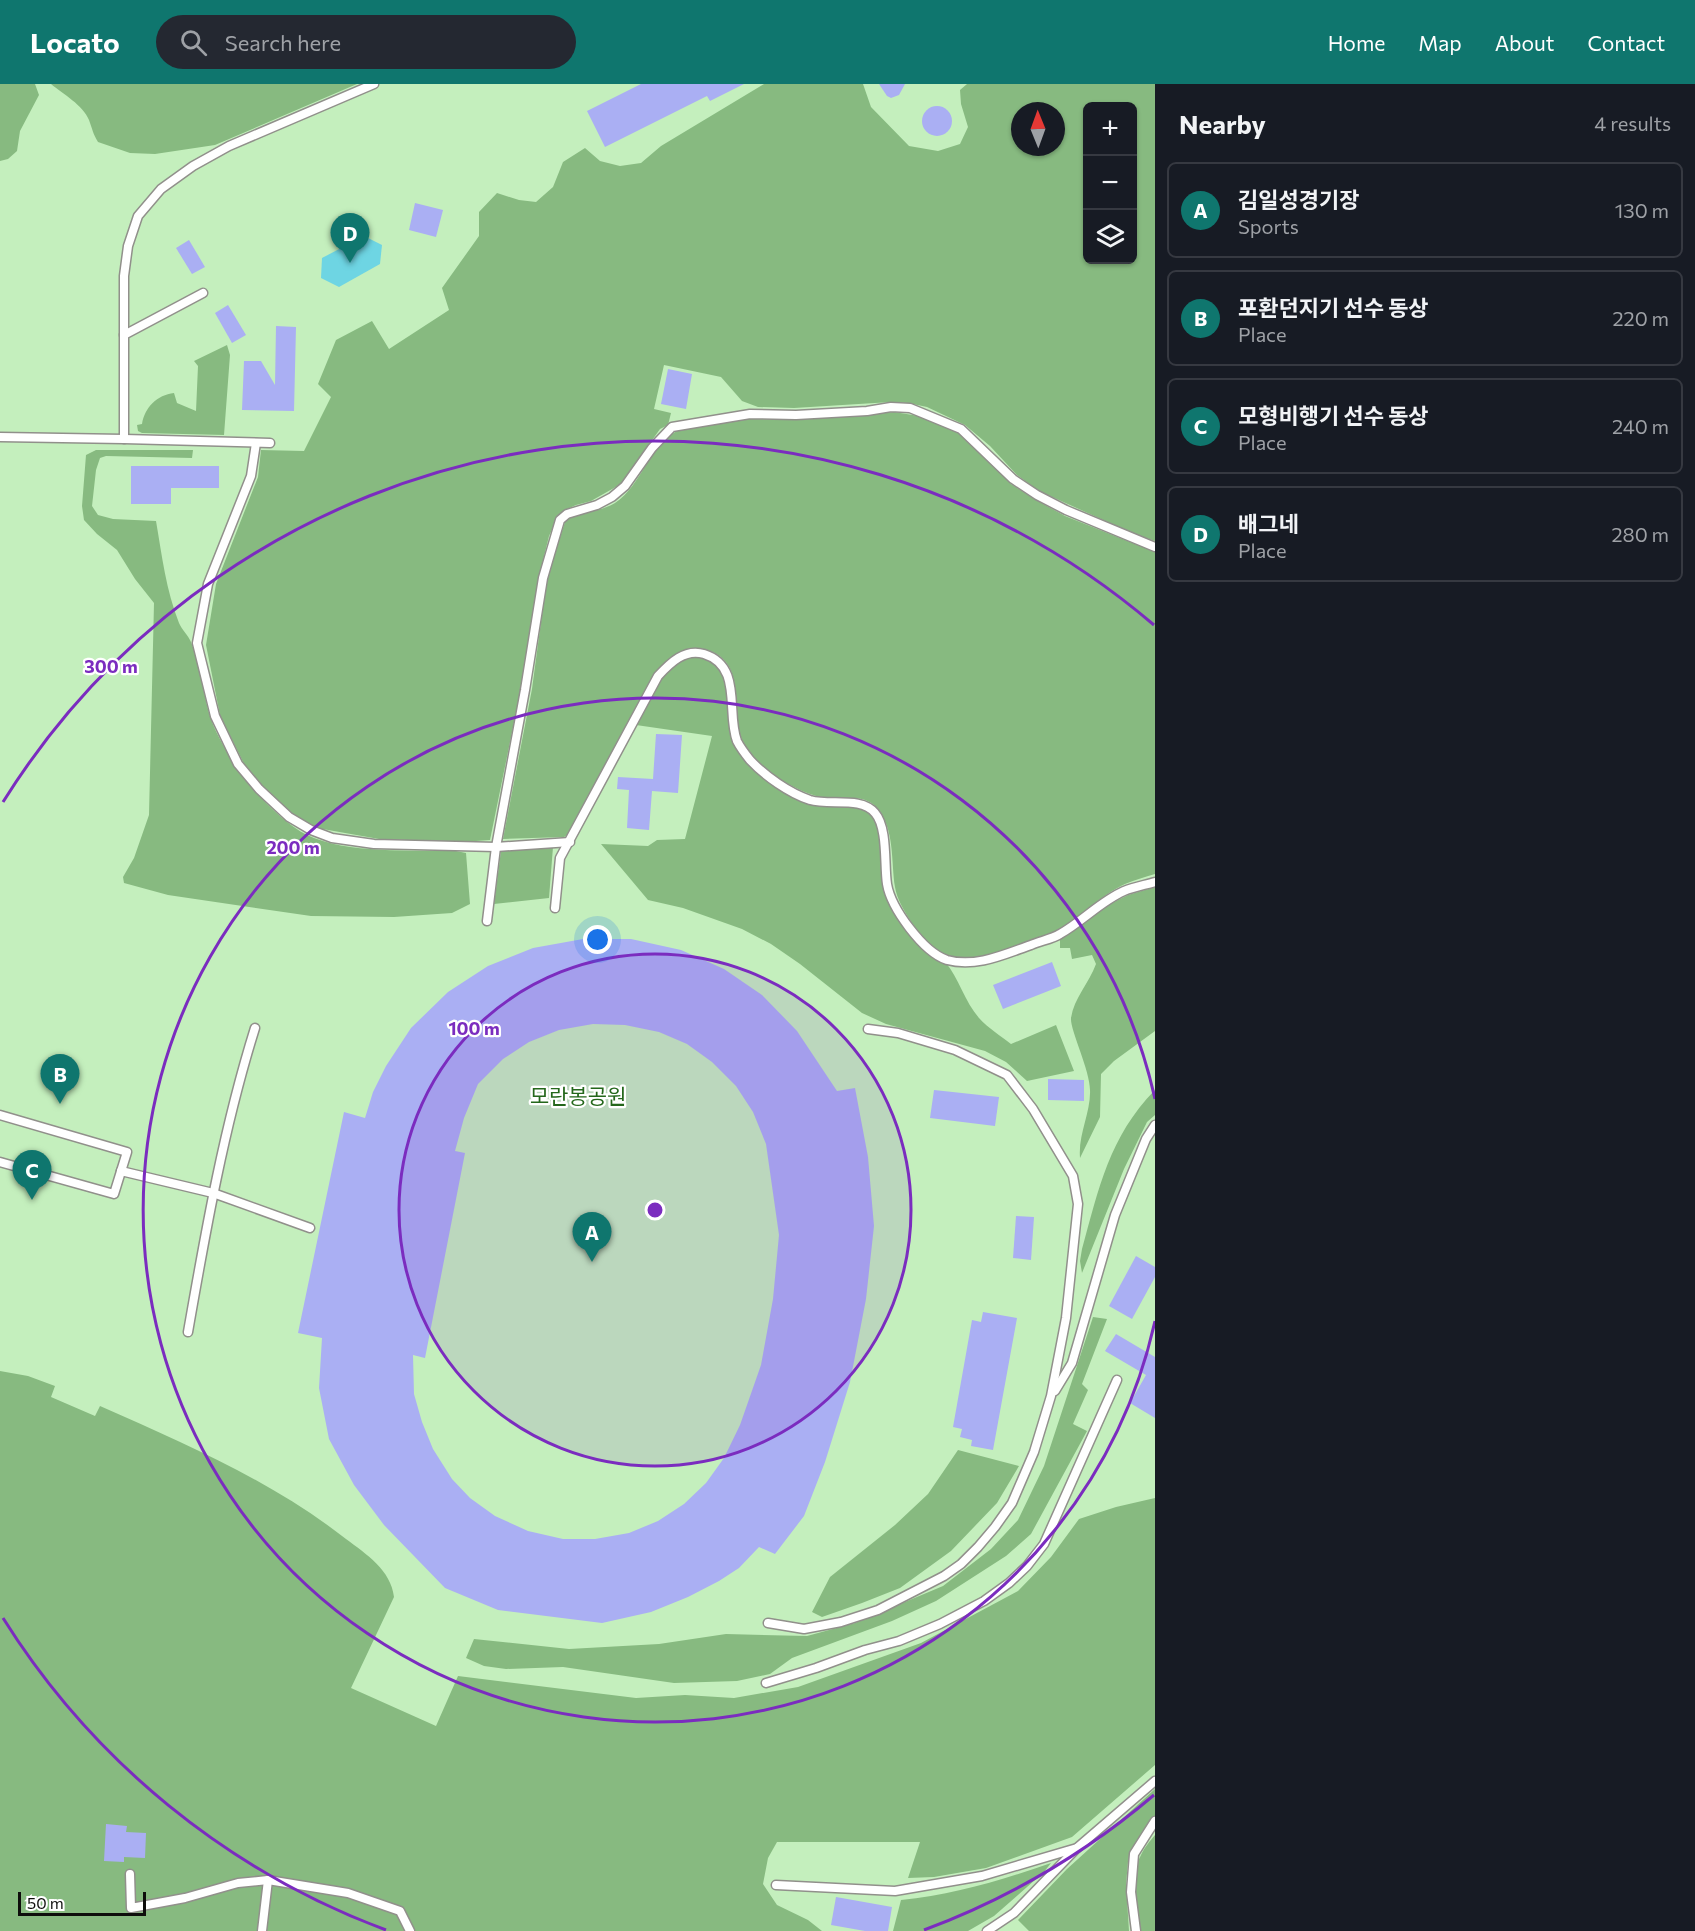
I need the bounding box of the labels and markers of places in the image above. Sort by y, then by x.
pin: D [330,214,370,263]
pin: B [40,1054,80,1104]
pin: C [12,1150,51,1200]
centre of rings [645,1200,665,1220]
pin: A [572,1212,612,1262]

